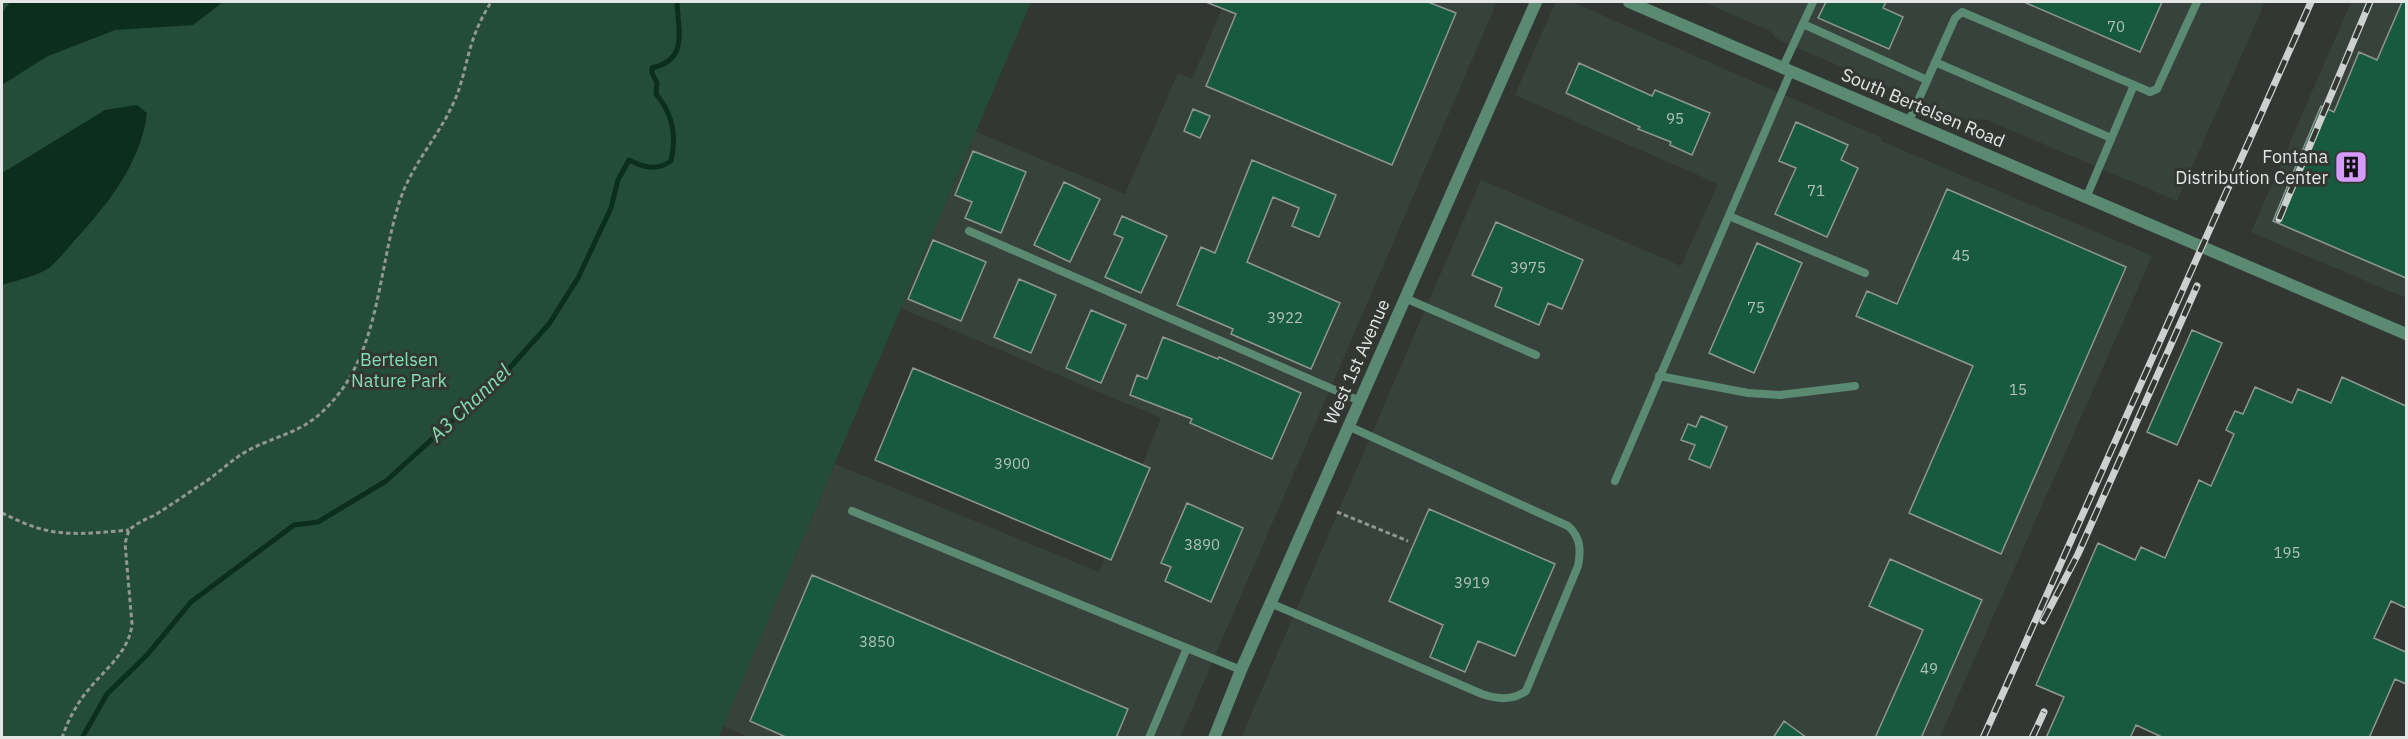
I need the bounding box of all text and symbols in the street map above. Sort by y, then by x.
house number: 70 [2107,17,2125,36]
street label: South Bertelsen Road [1838,63,2008,152]
house number: 95 [1666,109,1684,128]
place label: Fontana Distribution Center [2175,145,2328,189]
building icon: Fontana Distribution Center [2333,149,2369,185]
house number: 71 [1807,181,1825,200]
house number: 45 [1952,246,1970,265]
house number: 3975 [1510,258,1546,277]
street label: West 1st Avenue [1319,295,1395,428]
house number: 75 [1747,298,1765,317]
house number: 3922 [1267,308,1303,327]
park label: Bertelsen Nature Park [351,348,447,392]
water label: A3 Channel [422,357,517,448]
house number: 15 [2009,380,2027,399]
house number: 3900 [994,454,1030,473]
house number: 3890 [1184,535,1220,554]
house number: 195 [2273,543,2301,562]
house number: 3919 [1454,573,1490,592]
house number: 3850 [859,632,895,651]
house number: 49 [1920,659,1938,678]

